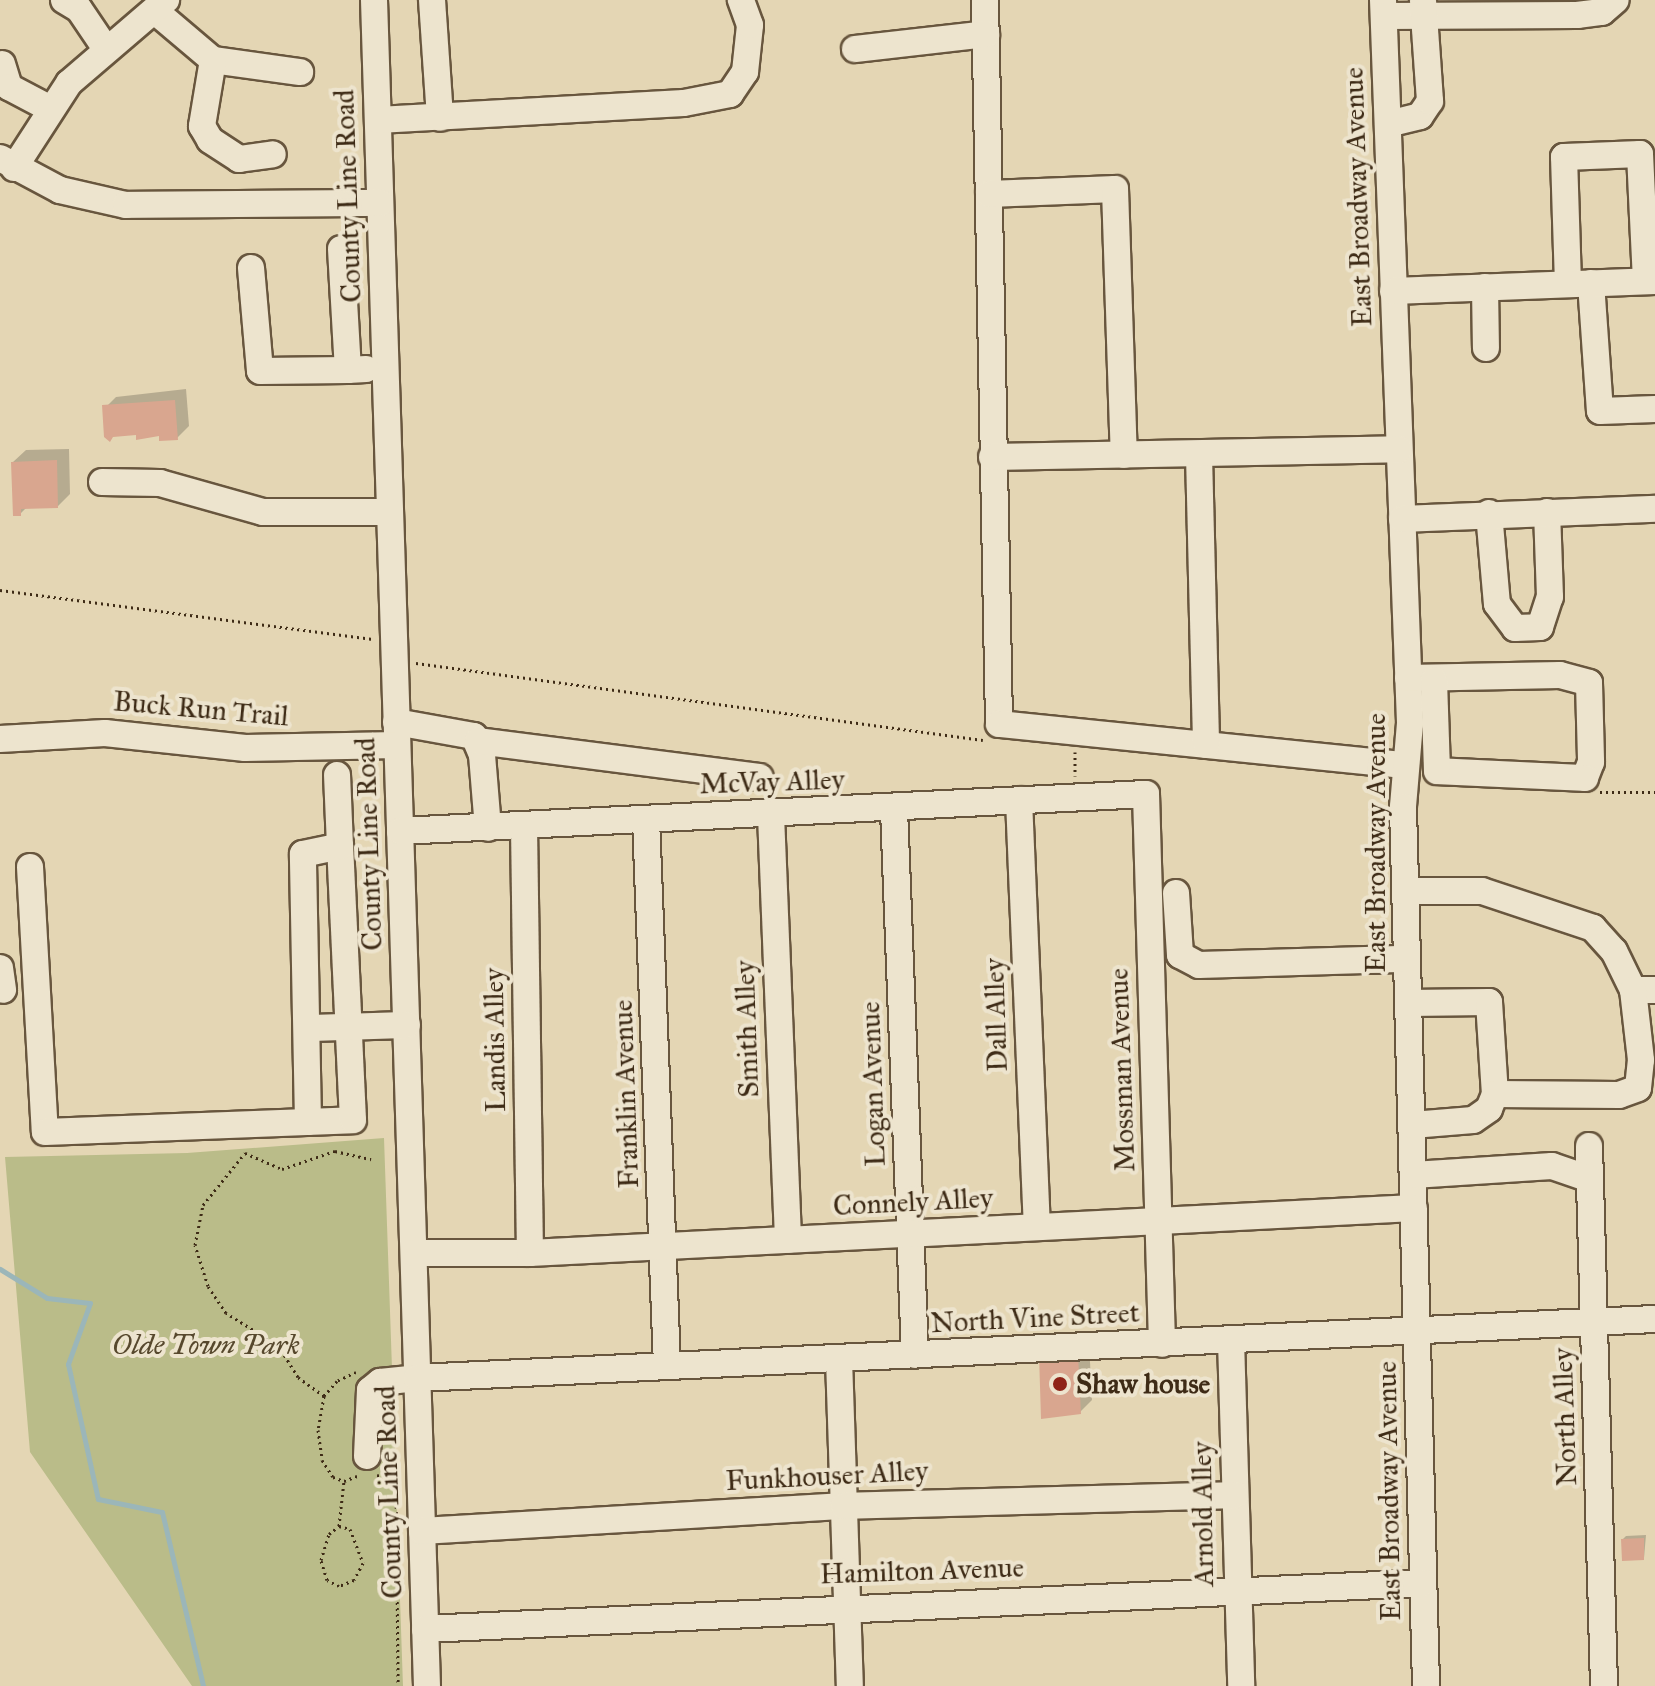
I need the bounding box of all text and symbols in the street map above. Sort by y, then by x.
street label: East Broadway Avenue [1337,67,1379,327]
street label: County Line Road [327,89,369,303]
street label: Buck Run Trail [112,685,290,733]
street label: East Broadway Avenue [1359,713,1393,973]
street label: County Line Road [348,737,390,951]
street label: McVay Alley [699,763,845,801]
street label: Dall Alley [977,958,1015,1072]
street label: Smith Alley [728,960,766,1098]
street label: Landis Alley [477,968,513,1112]
street label: Mossman Avenue [1102,968,1142,1172]
street label: Franklin Avenue [606,999,646,1189]
street label: Logan Avenue [853,1001,893,1167]
street label: Connely Alley [832,1181,994,1223]
street label: North Vine Street [930,1296,1140,1340]
park label: Olde Town Park [112,1328,300,1362]
street label: North Alley [1546,1347,1584,1487]
street label: East Broadway Avenue [1370,1361,1408,1621]
place label: Shaw house [1076,1367,1210,1401]
marker: Shaw house [1051,1375,1069,1393]
street label: County Line Road [368,1385,410,1599]
street label: Arnold Alley [1185,1441,1221,1587]
street label: Funkhouser Alley [725,1454,929,1498]
street label: Hamilton Avenue [819,1551,1025,1591]

